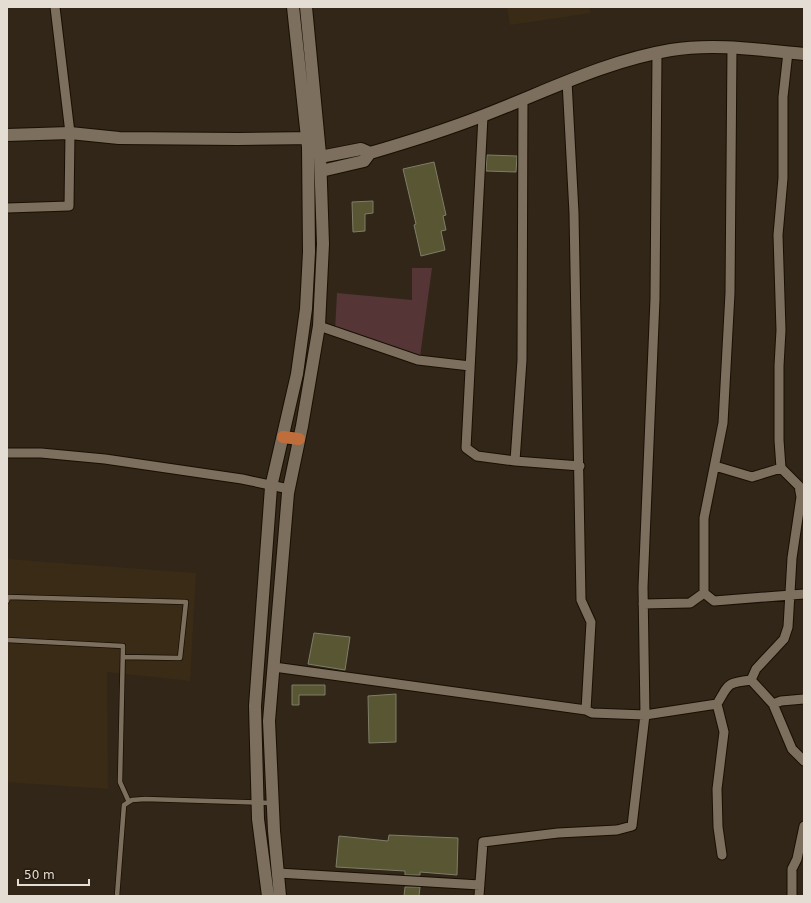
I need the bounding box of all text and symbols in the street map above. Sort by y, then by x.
scale bar [18,861,89,887]
text: 50 m [24,868,55,882]

